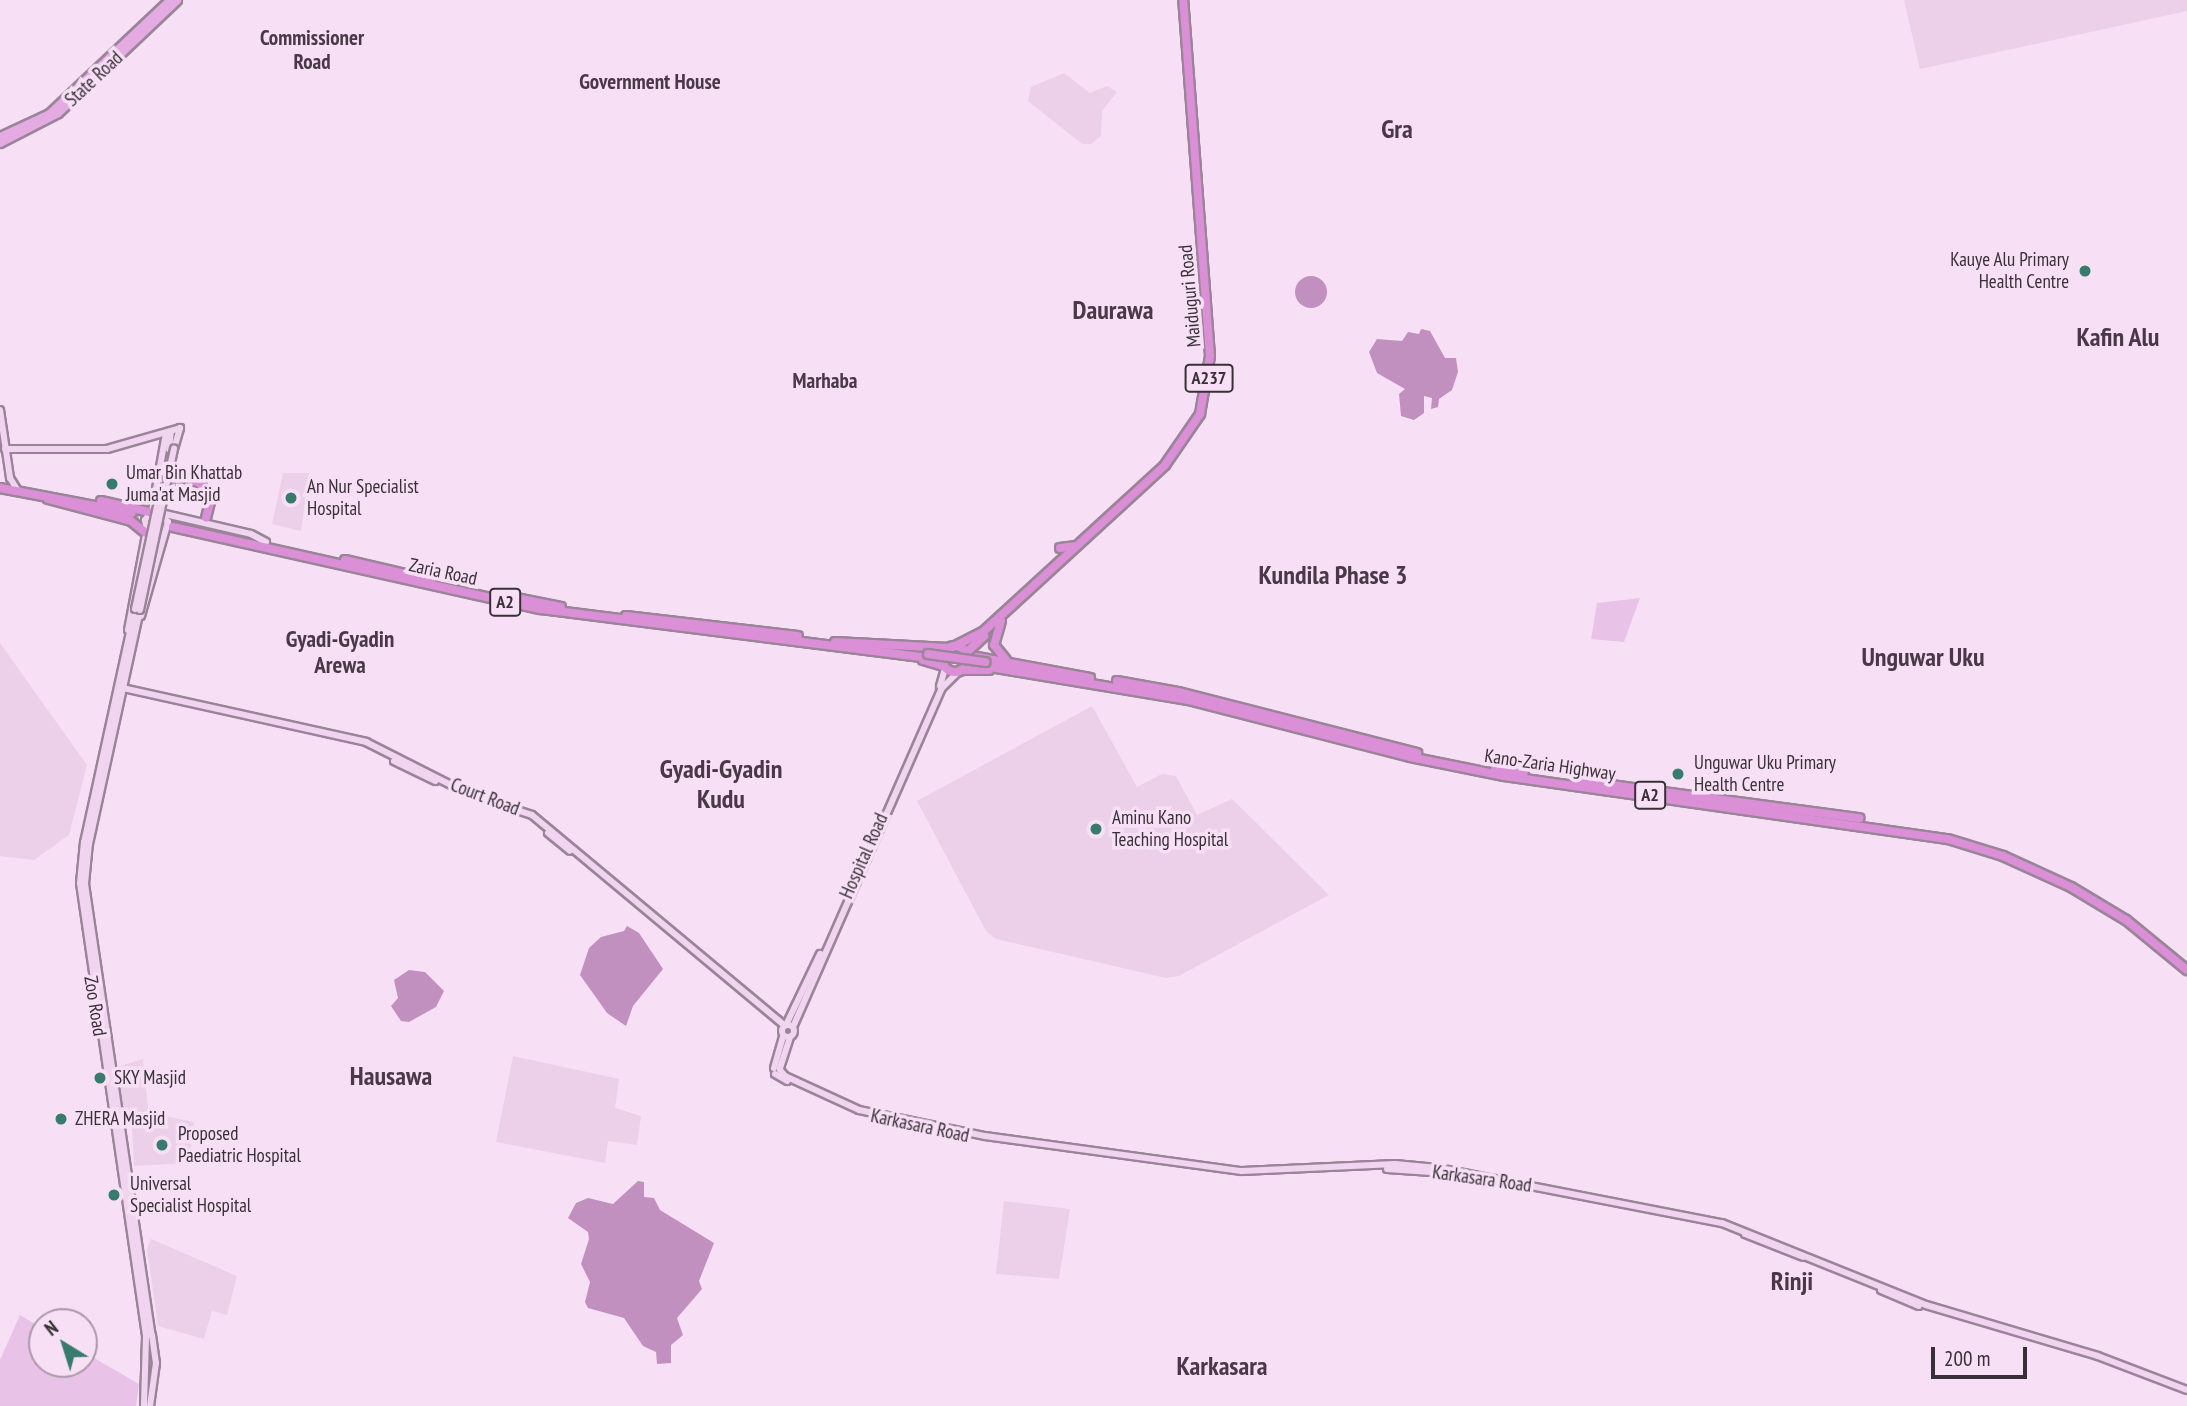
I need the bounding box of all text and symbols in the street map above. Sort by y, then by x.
district label: Commissioner Road [260,25,364,75]
street label: State Road [61,47,127,111]
district label: Government House [579,69,721,95]
district label: Gra [1381,113,1413,145]
street label: Maiduguri Road [1174,244,1206,348]
place label: Kauye Alu Primary Health Centre [1950,249,2069,293]
marker: Kauye Alu Primary Health Centre [2075,261,2095,281]
district label: Daurawa [1073,294,1153,326]
district label: Kafin Alu [2076,321,2160,353]
road number: A237 [1184,364,1234,392]
district label: Marhaba [793,368,857,394]
place label: Umar Bin Khattab Juma'at Masjid [126,462,242,506]
marker: Umar Bin Khattab Juma'at Masjid [104,476,120,492]
place label: An Nur Specialist Hospital [307,476,419,520]
marker: An Nur Specialist Hospital [281,488,301,508]
street label: Zaria Road [407,554,479,590]
district label: Kundila Phase 3 [1258,559,1408,591]
road number: A2 [488,588,522,616]
district label: Gyadi-Gyadin Arewa [286,625,394,679]
district label: Unguwar Uku [1861,641,1985,673]
street label: Kano-Zaria Highway [1483,745,1617,785]
place label: Unguwar Uku Primary Health Centre [1694,752,1836,796]
district label: Gyadi-Gyadin Kudu [660,753,782,814]
marker: Unguwar Uku Primary Health Centre [1668,764,1688,784]
street label: Court Road [447,773,523,821]
road number: A2 [1632,780,1668,810]
place label: Aminu Kano Teaching Hospital [1112,807,1228,851]
street label: Hospital Road [835,810,893,902]
marker: Aminu Kano Teaching Hospital [1086,819,1106,839]
street label: Zoo Road [79,974,111,1038]
district label: Hausawa [350,1060,432,1092]
place label: SKY Masjid [114,1067,186,1089]
marker: SKY Masjid [92,1070,108,1086]
street label: Karkasara Road [869,1104,971,1148]
place label: ZHERA Masjid [75,1108,166,1130]
marker: ZHERA Masjid [53,1111,69,1127]
place label: Proposed Paediatric Hospital [178,1123,301,1167]
marker: Proposed Paediatric Hospital [152,1135,172,1155]
street label: Karkasara Road [1431,1161,1533,1197]
place label: Universal Specialist Hospital [130,1173,251,1217]
marker: Universal Specialist Hospital [104,1185,124,1205]
district label: Rinji [1771,1265,1813,1297]
north arrow [28,1308,98,1378]
text: N [40,1315,63,1341]
scale bar [1935,1332,2031,1376]
text: 200 m [1944,1345,1990,1372]
district label: Karkasara [1176,1350,1268,1382]

